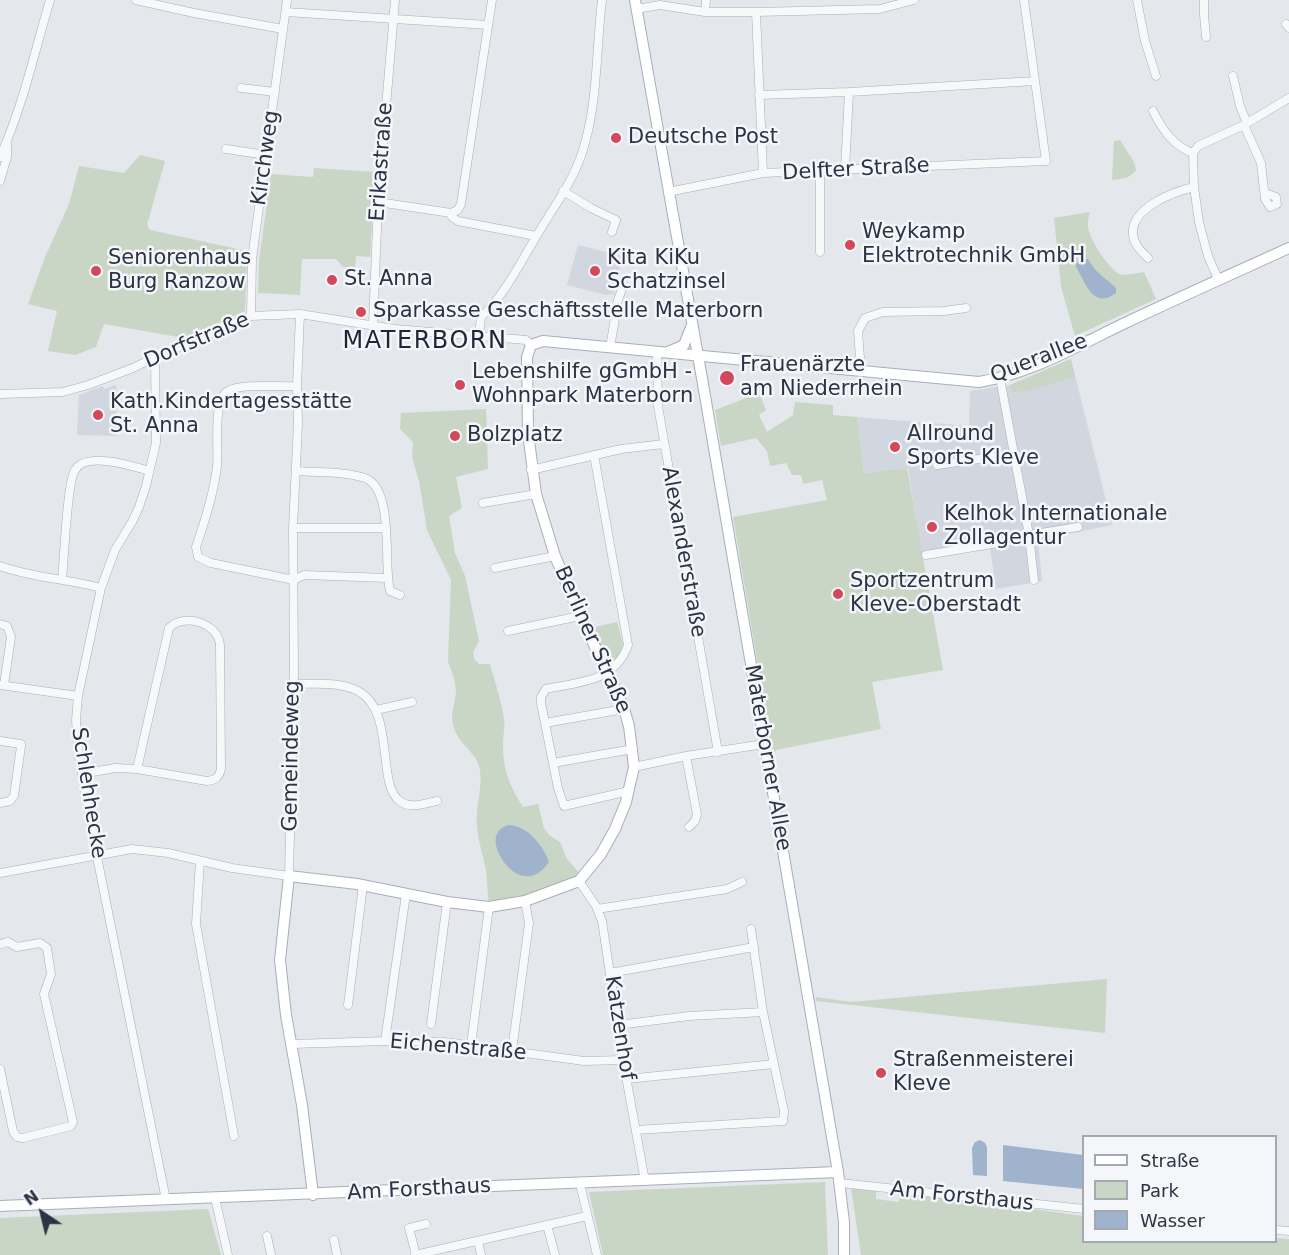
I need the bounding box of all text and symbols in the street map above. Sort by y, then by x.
street label: Erikastraße [365,102,399,222]
street label: Kirchweg [247,109,285,207]
place label: Deutsche Post [628,125,778,151]
marker: Deutsche Post [609,131,623,145]
street label: Delfter Straße [782,154,930,186]
place label: Weykamp Elektrotechnik GmbH [862,220,1085,270]
marker: Weykamp Elektrotechnik GmbH [843,238,857,252]
place label: Seniorenhaus Burg Ranzow [108,246,251,296]
place label: Kita KiKu Schatzinsel [607,246,726,296]
marker: Seniorenhaus Burg Ranzow [89,264,103,278]
marker: Kita KiKu Schatzinsel [588,264,602,278]
place label: St. Anna [344,267,433,293]
marker: St. Anna [325,273,339,287]
place label: Sparkasse Geschäftsstelle Materborn [373,299,763,325]
marker: Sparkasse Geschäftsstelle Materborn [354,305,368,319]
street label: Dorfstraße [141,308,253,374]
district label: MATERBORN [343,328,507,356]
street label: Querallee [987,329,1091,389]
place label: Frauenärzte am Niederrhein [740,353,903,403]
place label: Lebenshilfe gGmbH - Wohnpark Materborn [472,360,693,410]
marker: Frauenärzte am Niederrhein [718,369,736,387]
marker: Lebenshilfe gGmbH - Wohnpark Materborn [453,378,467,392]
place label: Kath.Kindertagesstätte St. Anna [110,390,352,440]
marker: Kath.Kindertagesstätte St. Anna [91,408,105,422]
place label: Allround Sports Kleve [907,422,1039,472]
place label: Bolzplatz [467,423,562,449]
marker: Bolzplatz [448,429,462,443]
marker: Allround Sports Kleve [888,440,902,454]
street label: Alexanderstraße [656,465,710,639]
place label: Kelhok Internationale Zollagentur [944,502,1167,552]
marker: Kelhok Internationale Zollagentur [925,520,939,534]
street label: Berliner Straße [548,563,636,717]
place label: Sportzentrum Kleve-Oberstadt [850,569,1021,619]
marker: Sportzentrum Kleve-Oberstadt [831,587,845,601]
street label: Materborner Allee [738,663,796,853]
street label: Gemeindeweg [278,680,306,832]
street label: Schlehhecke [65,726,111,860]
street label: Katzenhof [598,974,640,1082]
street label: Eichenstraße [389,1029,527,1067]
place label: Straßenmeisterei Kleve [893,1048,1074,1098]
marker: Straßenmeisterei Kleve [874,1066,888,1080]
legend [1082,1135,1277,1243]
text: Straße [1140,1150,1199,1171]
street label: Am Forsthaus [346,1174,492,1206]
street label: Am Forsthaus [889,1177,1035,1217]
text: Park [1140,1180,1179,1201]
north arrow [12,1183,72,1243]
text: N [20,1186,42,1209]
text: Wasser [1140,1210,1205,1231]

